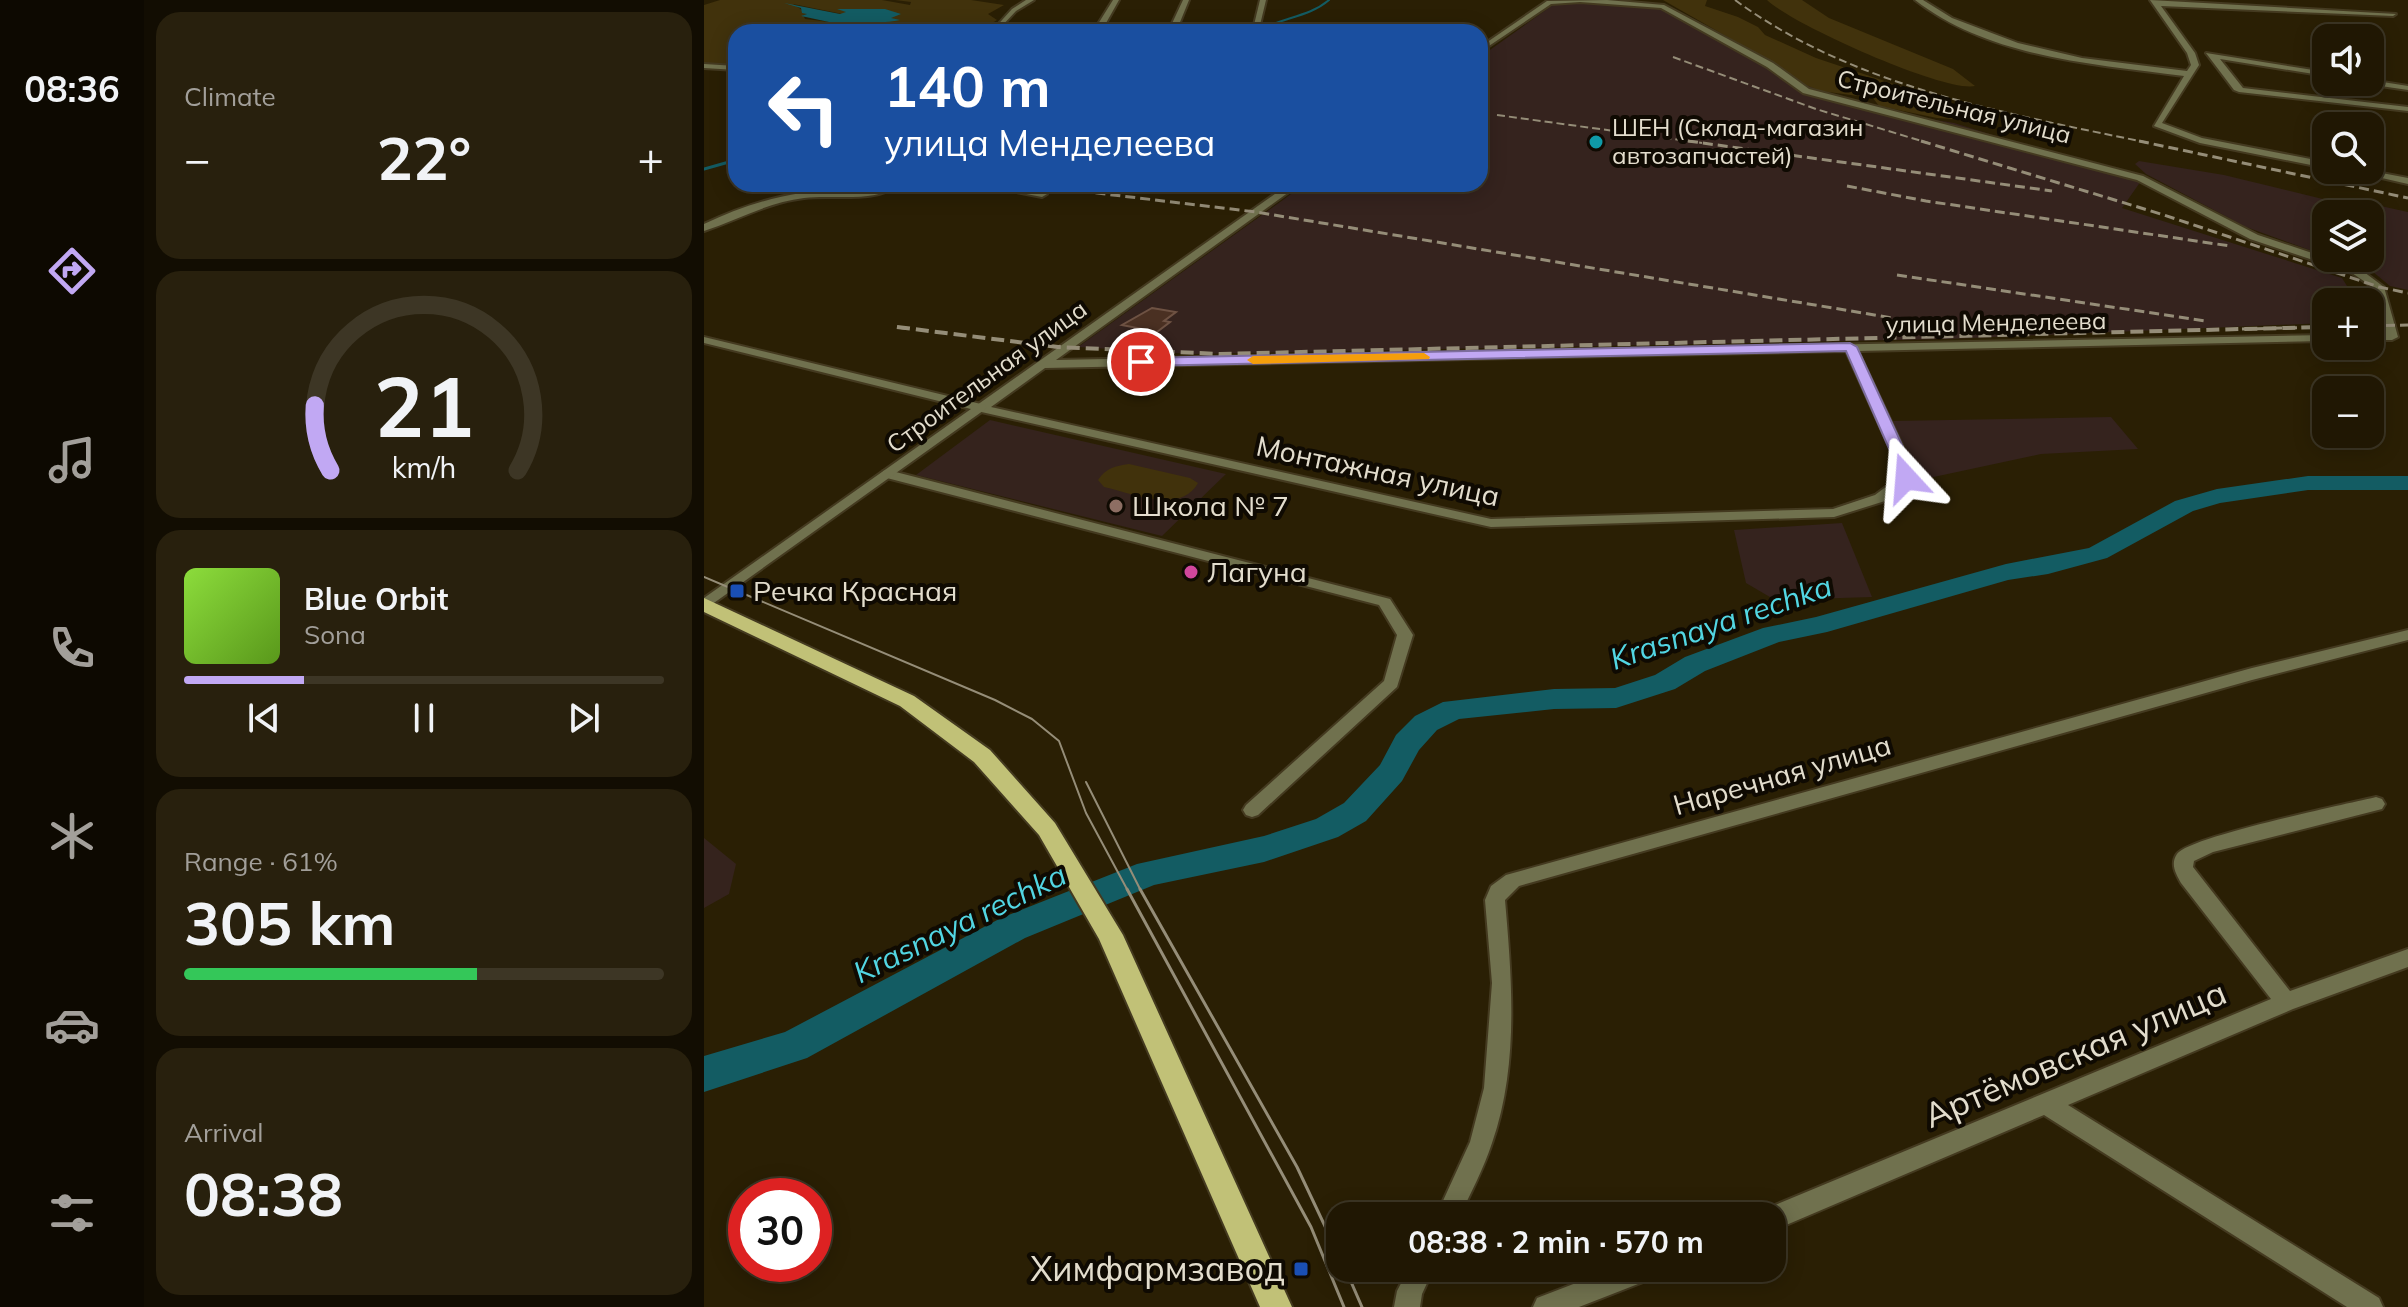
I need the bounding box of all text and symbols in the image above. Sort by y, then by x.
map controls [2312,24,2384,448]
button: sound [2312,24,2384,96]
text: 140 m [884,51,1051,121]
icon: left [752,56,856,160]
street label: Строительная улица [1834,62,2074,150]
text: 08:36 [24,66,120,111]
text: Climate [184,80,276,113]
place label: ШЕН (Склад-магазин автозапчастей) [1612,112,1863,170]
button: search [2312,112,2384,184]
text: 22° [377,120,471,195]
text: улица Менделеева [884,120,1216,165]
text: − [184,131,210,186]
text: + [638,131,664,186]
marker: ШЕН (Склад-магазин автозапчастей) [1587,133,1605,151]
button: layers [2312,200,2384,272]
icon: directions [44,243,100,299]
button: + [2312,288,2384,360]
street label: Строительная улица [881,294,1092,459]
street label: улица Менделеева [1885,305,2107,339]
pin [1107,328,1175,396]
icon: arrive [1119,340,1163,384]
text: 21 [374,352,474,457]
button: − [2312,376,2384,448]
street label: Монтажная улица [1253,428,1503,513]
icon: music [44,432,100,488]
position arrow [1864,436,1948,520]
text: km/h [392,449,456,485]
place label: Школа № 7 [1132,488,1289,523]
marker: Школа № 7 [1107,497,1125,515]
place label: Лагуна [1207,554,1307,589]
marker: Лагуна [1182,563,1200,581]
water label: Krasnaya rechka [1605,566,1837,678]
place label: Речка Красная [753,573,957,608]
text: Blue Orbit [304,580,448,618]
marker: Речка Красная [728,582,746,600]
text: Sona [304,618,366,651]
icon: phone [44,620,100,676]
icon: previous [242,696,286,740]
icon: pause [402,696,446,740]
icon: next [562,696,606,740]
street label: Наречная улица [1669,727,1895,822]
icon: climate [44,808,100,864]
text: Range · 61% [184,845,338,878]
water label: Krasnaya rechka [847,855,1072,991]
text: 305 km [184,885,396,960]
street label: Артёмовская улица [1917,970,2233,1137]
icon: car [44,997,100,1053]
text: Arrival [184,1116,264,1149]
text: 08:38 [184,1156,343,1231]
speed limit sign: 30 [728,1178,832,1282]
icon: filters [44,1185,100,1241]
text: 08:38 · 2 min · 570 m [1408,1223,1704,1261]
place label: Химфармзавод [1030,1247,1285,1290]
marker: Химфармзавод [1292,1260,1310,1278]

